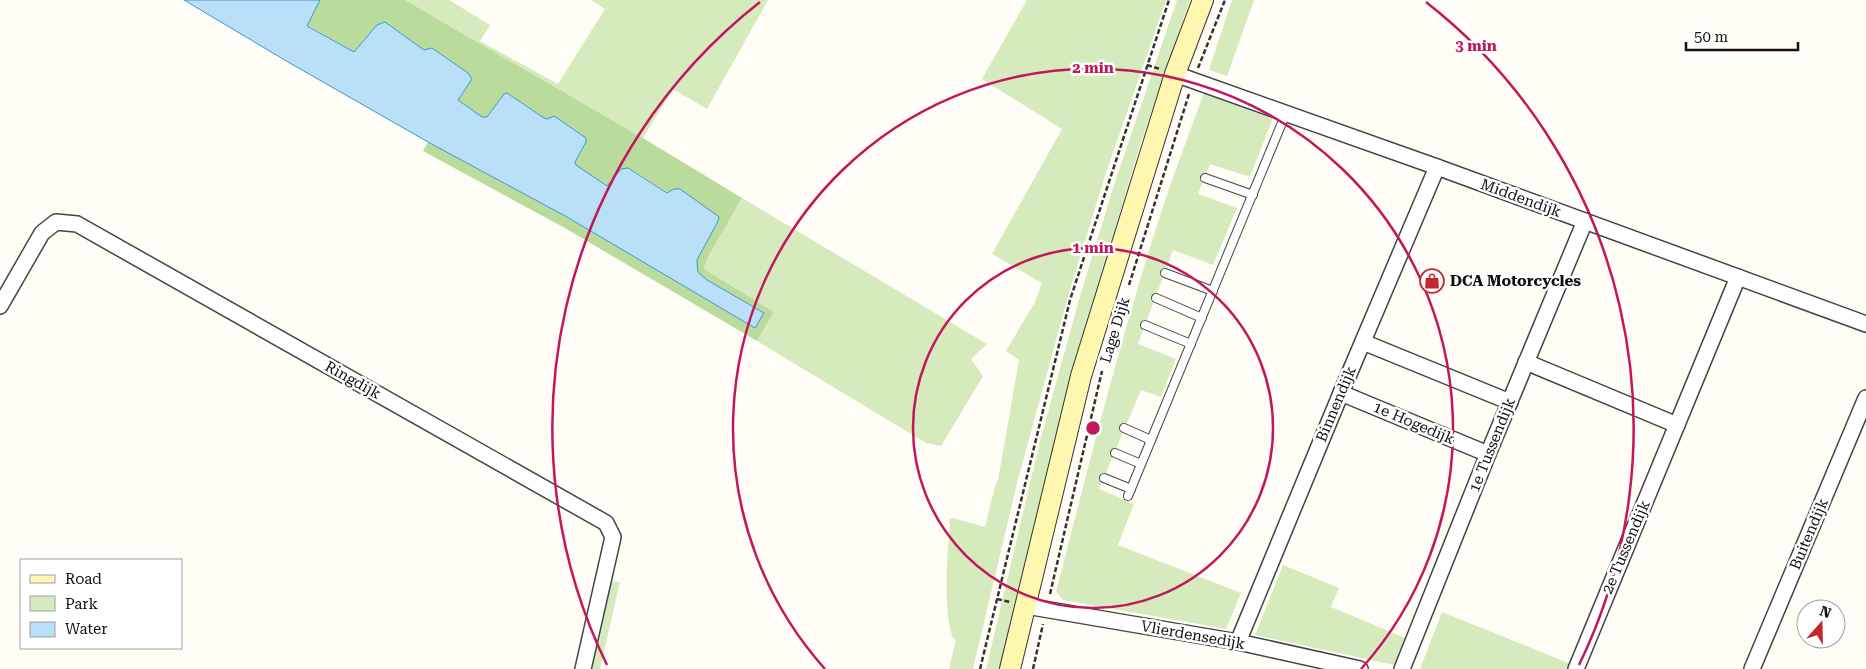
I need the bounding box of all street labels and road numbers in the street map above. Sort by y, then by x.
street label: Middendijk [1478,175,1564,221]
street label: Lage Dijk [1096,294,1134,365]
street label: Ringdijk [322,357,385,403]
street label: Binnendijk [1312,363,1360,445]
street label: 1e Tussendijk [1465,395,1519,495]
street label: 1e Hogedijk [1371,398,1458,448]
street label: Buitendijk [1786,495,1832,572]
street label: 2e Tussendijk [1598,497,1654,597]
street label: Vlierdensedijk [1139,617,1247,653]

